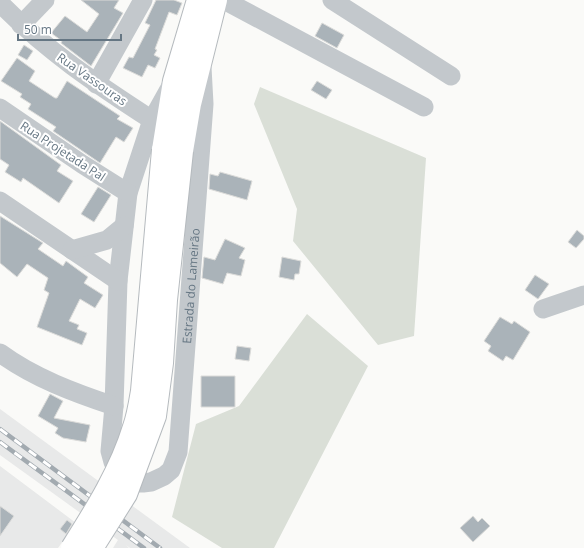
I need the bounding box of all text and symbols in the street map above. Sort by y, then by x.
scale bar [18,16,121,42]
text: 50 m [24,21,52,38]
street label: Rua Vassouras [54,49,131,110]
street label: Rua Projetada Pal [17,117,109,185]
street label: Estrada do Lameirão [178,228,203,344]

